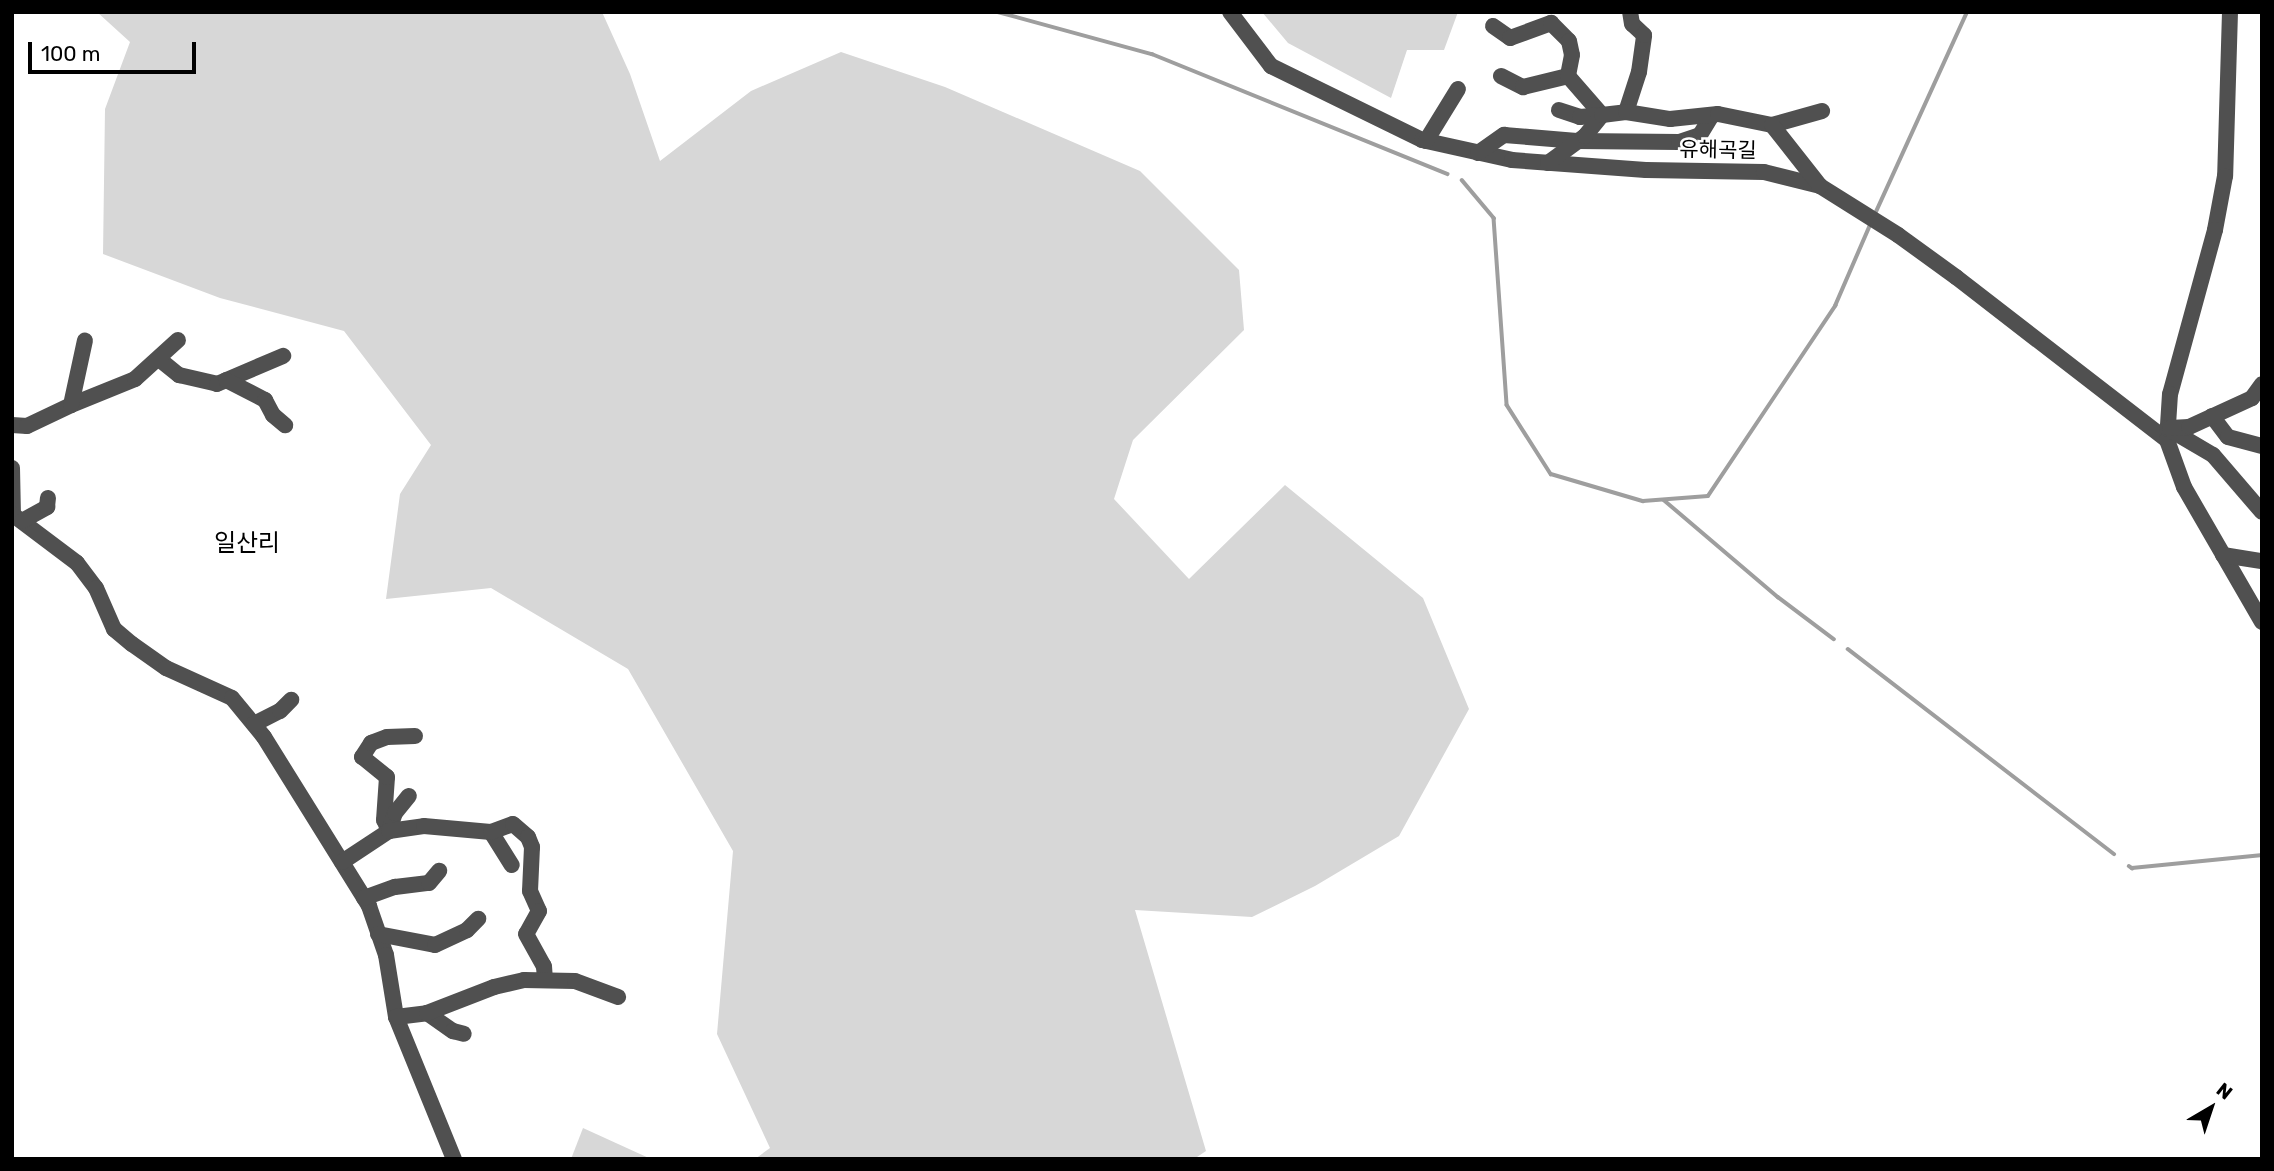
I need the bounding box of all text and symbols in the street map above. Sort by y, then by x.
scale bar [32,28,200,72]
text: 100 m [41,41,100,66]
street label: 유해곡길 [1679,137,1757,163]
district label: 일산리 [214,530,280,558]
north arrow [2176,1073,2246,1143]
text: N [2212,1078,2237,1105]

